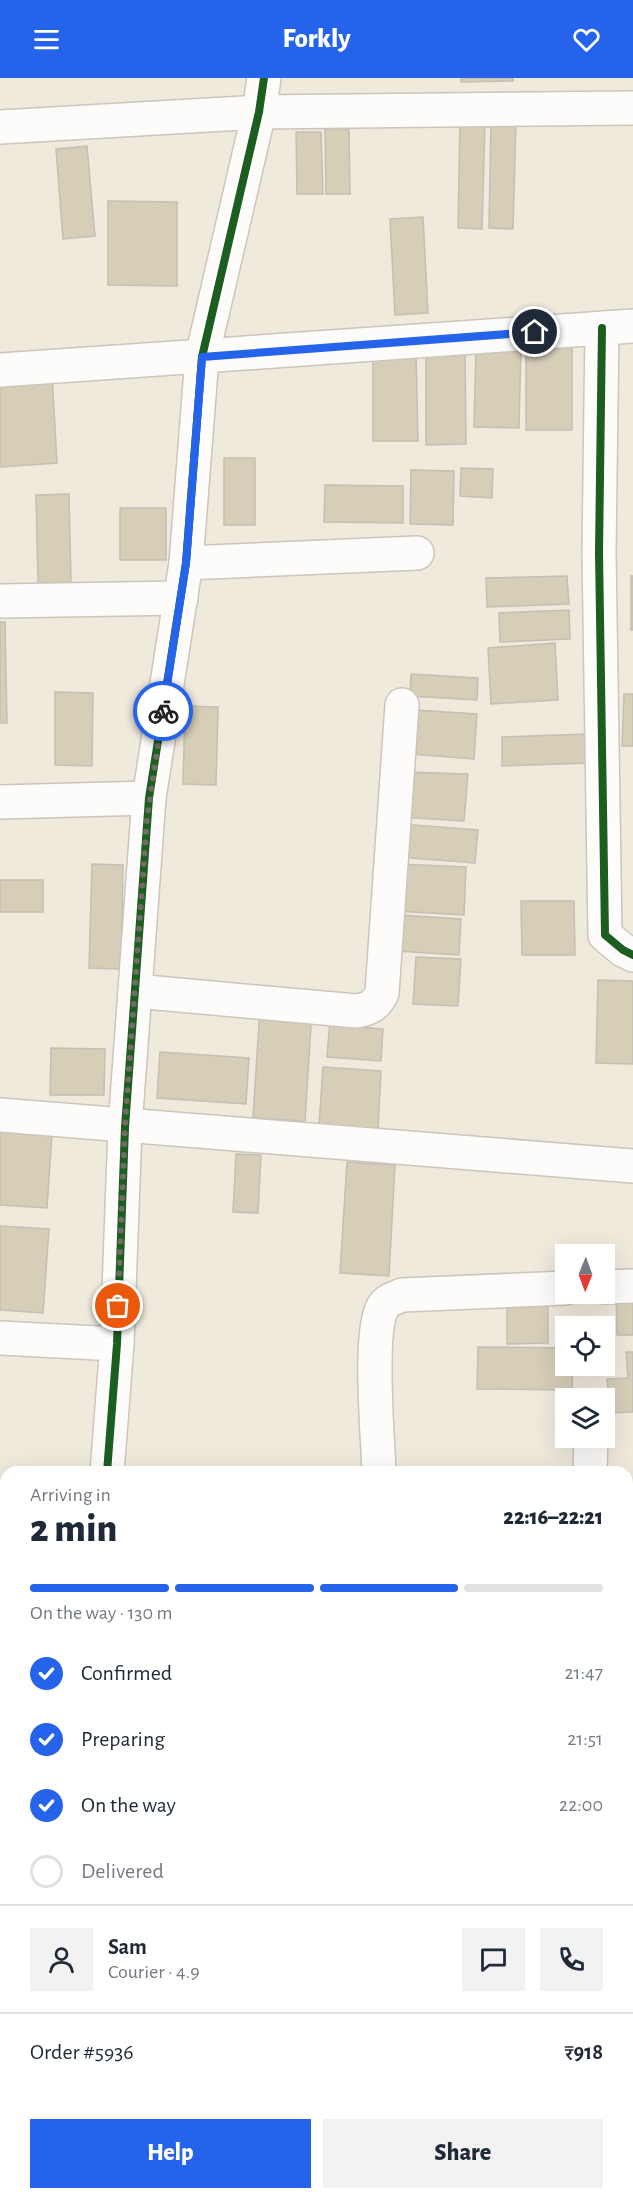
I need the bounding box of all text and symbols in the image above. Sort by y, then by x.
icon: menu [30,23,63,56]
icon: heart [570,23,603,56]
text: Forkly [282,25,351,52]
pin [509,306,560,357]
icon: home [518,315,551,348]
courier [133,681,193,741]
icon: bike [147,695,180,728]
north arrow [555,1244,615,1304]
map controls [555,1244,615,1448]
pin [92,1280,143,1331]
icon: bag [101,1289,134,1322]
button: locate [555,1316,615,1376]
button: layers [555,1388,615,1448]
text: Arriving in [30,1485,111,1505]
text: 22:16–22:21 [503,1506,603,1528]
text: 2 min [30,1510,117,1549]
text: On the way · 130 m [30,1603,172,1623]
icon: check [30,1657,63,1690]
text: Confirmed [81,1662,172,1684]
text: 21:47 [564,1663,603,1683]
icon: check [30,1723,63,1756]
text: Preparing [81,1728,165,1750]
text: 21:51 [567,1729,603,1749]
icon: check [30,1789,63,1822]
text: On the way [81,1794,176,1816]
text: 22:00 [559,1795,603,1815]
text: Delivered [81,1860,164,1882]
button: person [30,1928,93,1991]
button: chat [462,1928,525,1991]
button: phone [540,1928,603,1991]
text: Sam [108,1936,147,1958]
text: Courier · 4.9 [108,1962,200,1982]
text: Order #5936 [30,2041,134,2063]
text: ₹918 [564,2041,603,2063]
button: Help [30,2119,311,2188]
button: Share [323,2119,603,2188]

